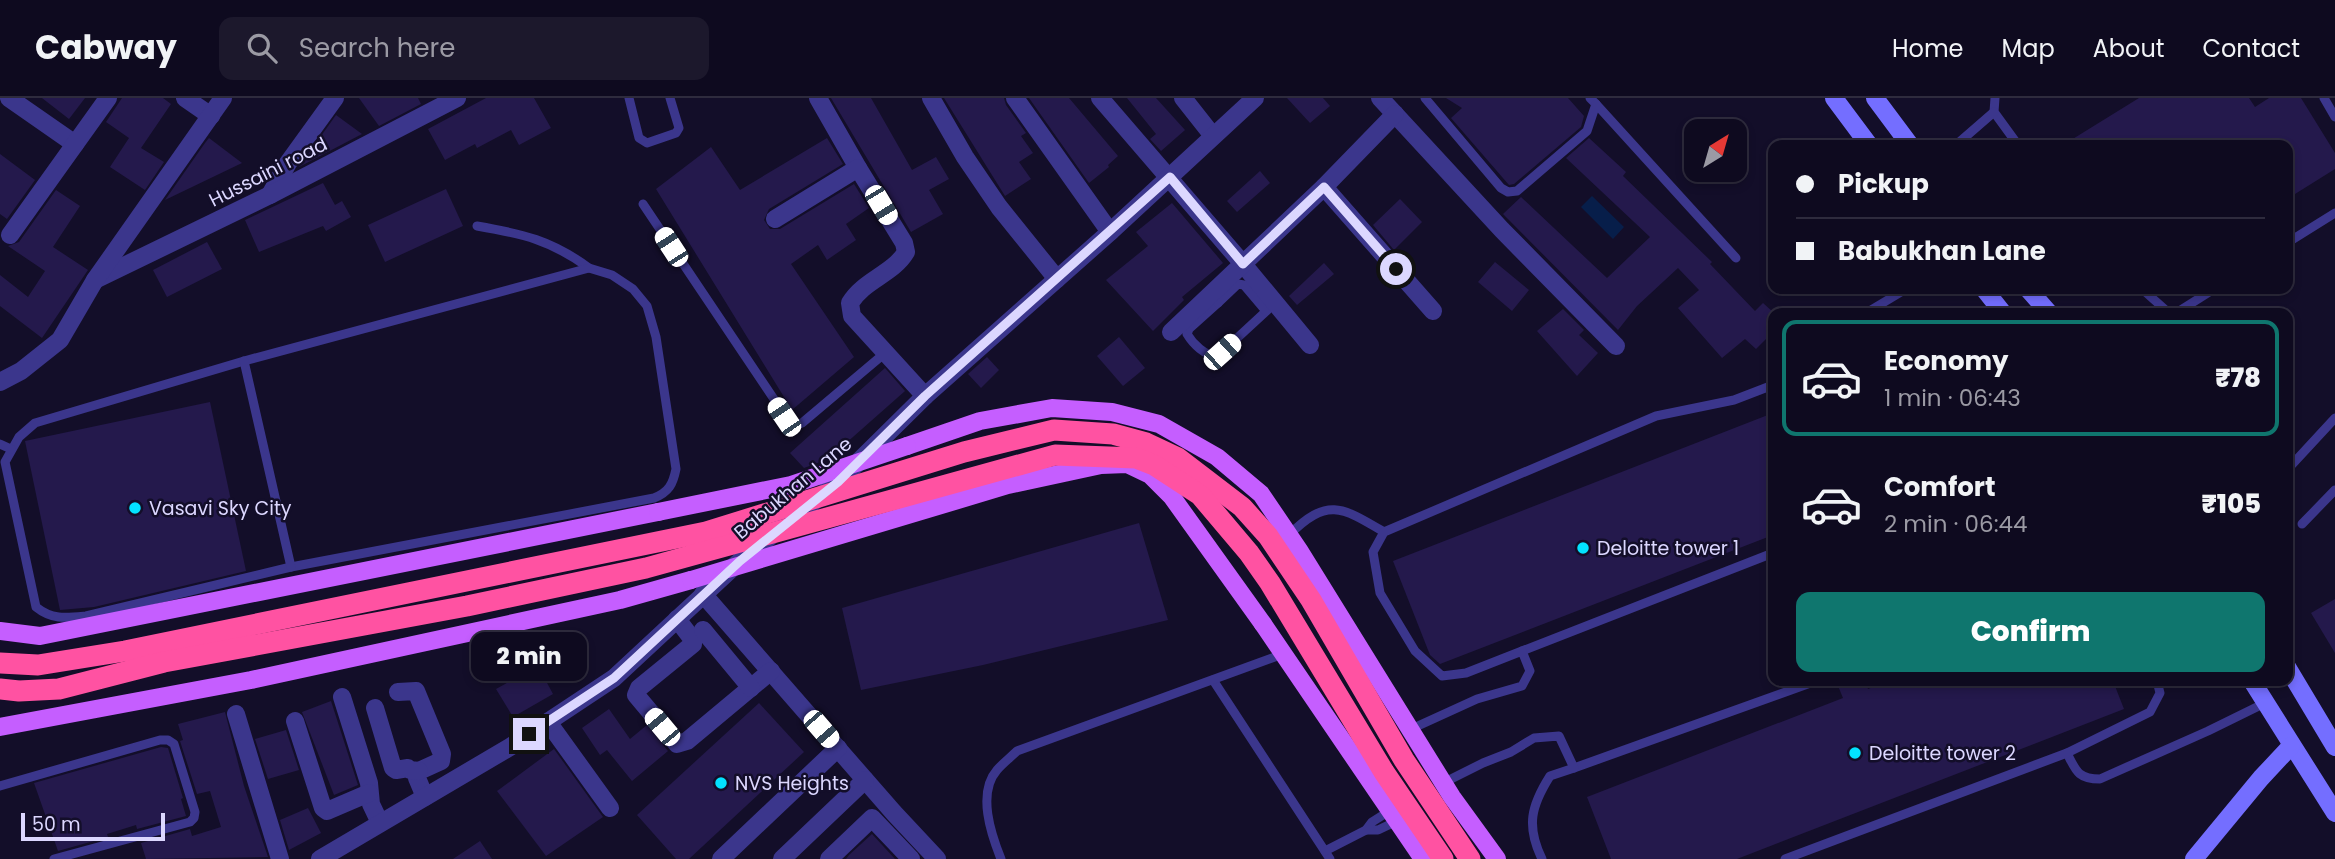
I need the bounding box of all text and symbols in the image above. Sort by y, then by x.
search box [219,17,709,80]
text: Cabway [35,24,177,71]
icon: search [243,29,281,67]
text: Search here [299,30,455,66]
text: Home [1892,32,1964,65]
text: Map [2002,32,2055,65]
text: About [2093,32,2164,65]
text: Contact [2202,32,2300,65]
north arrow [1684,119,1746,182]
map controls [1684,119,1747,182]
street label: Hussaini road [204,131,332,213]
text: Pickup [1838,166,1929,202]
car [862,182,901,228]
car [651,224,692,270]
text: Babukhan Lane [1838,233,2046,269]
route start [1380,253,1412,285]
car [1200,330,1245,374]
text: Economy [1884,343,2008,379]
icon: car [1800,347,1863,410]
text: ₹78 [2215,360,2261,396]
text: 1 min · 06:43 [1884,382,2021,414]
car [764,394,805,440]
street label: Babukhan Lane [728,431,858,545]
text: Comfort [1884,469,1996,505]
icon: car [1800,473,1863,536]
text: ₹105 [2202,486,2261,522]
place label: Vasavi Sky City [149,495,292,522]
marker: Vasavi Sky City [127,500,143,516]
text: 2 min · 06:44 [1884,508,2027,540]
place label: Deloitte tower 1 [1597,535,1739,562]
marker: Deloitte tower 1 [1575,540,1591,556]
button: Confirm [1796,592,2265,672]
callout: 2 min [471,632,587,682]
text: 2 min [497,640,561,672]
car [641,704,684,750]
car [800,706,843,752]
route end [513,718,545,750]
place label: Deloitte tower 2 [1869,740,2016,767]
marker: Deloitte tower 2 [1847,745,1863,761]
place label: NVS Heights [735,770,849,797]
marker: NVS Heights [713,775,729,791]
scale bar [21,810,164,842]
text: 50 m [32,811,81,838]

